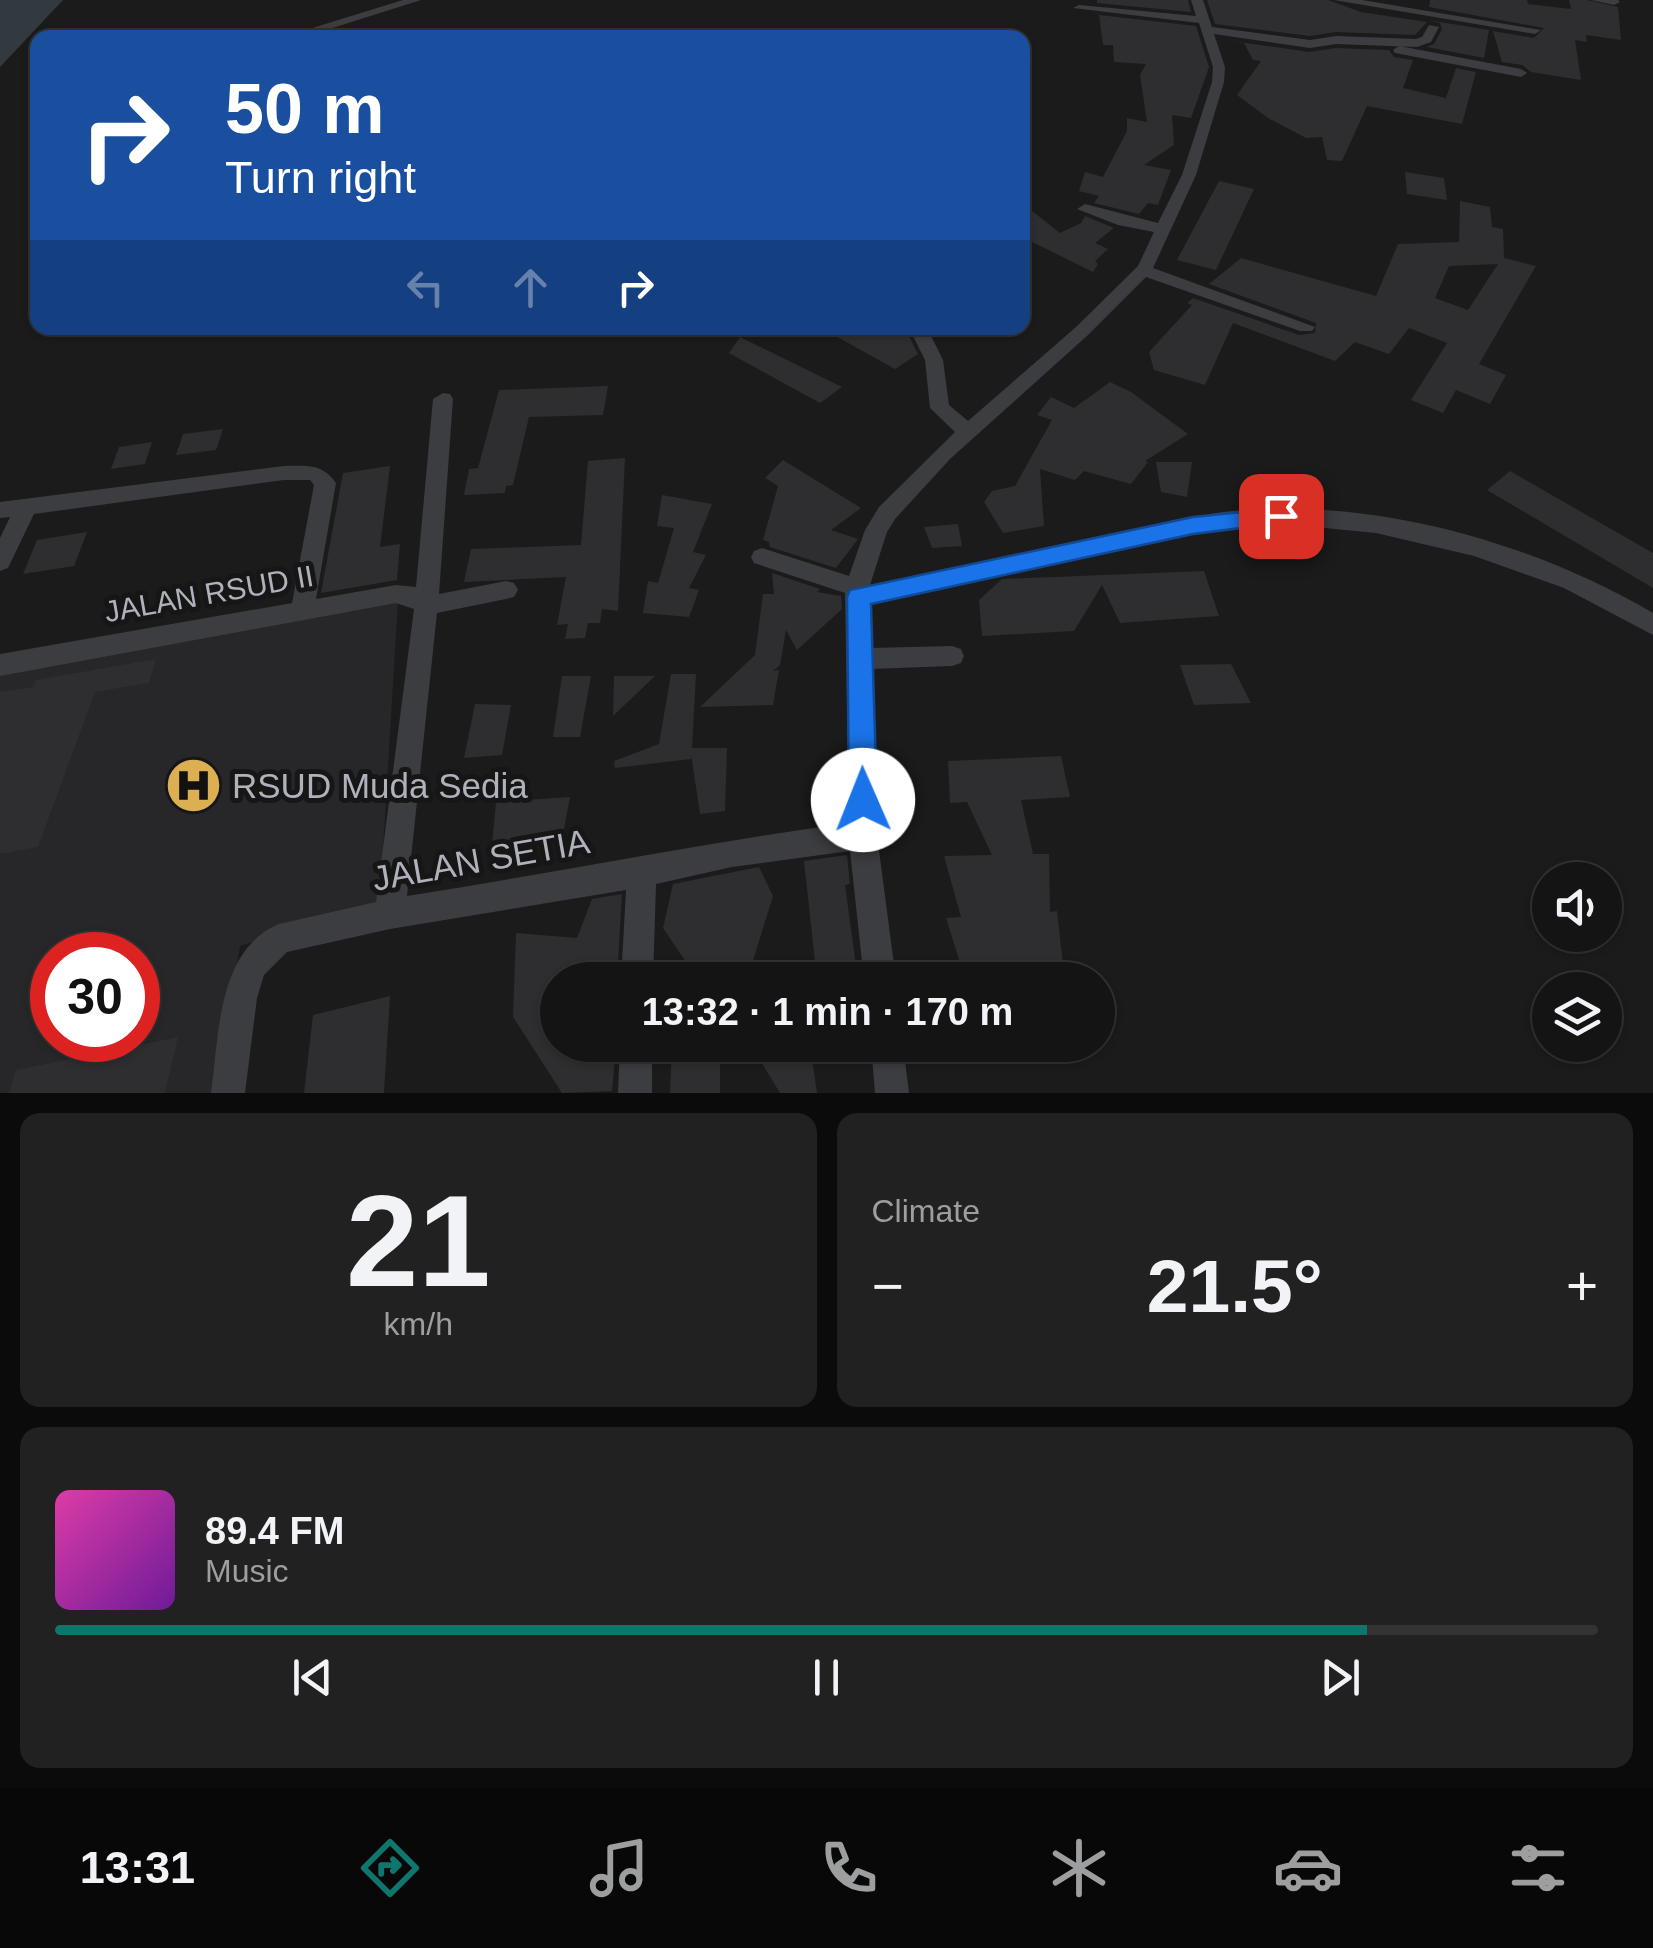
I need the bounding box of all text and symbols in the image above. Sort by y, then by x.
icon: right [60,70,190,200]
text: 50 m [225,70,385,148]
text: Turn right [225,152,416,203]
icon: left [398,260,453,315]
icon: ahead [503,260,558,315]
icon: right [608,260,663,315]
pin [1239,474,1324,559]
icon: arrive [1254,489,1309,544]
street label: JALAN RSUD II [102,559,316,628]
position arrow [811,748,915,852]
hospital icon: RSUD Muda Sedia [163,756,223,816]
place label: RSUD Muda Sedia [232,766,528,805]
street label: JALAN SETIA [369,821,593,898]
map controls [1532,862,1622,1062]
button: sound [1532,862,1622,952]
speed limit sign: 30 [30,932,160,1062]
button: layers [1532,972,1622,1062]
text: 13:32 · 1 min · 170 m [642,991,1013,1033]
text: 21 [346,1168,491,1314]
text: Climate [872,1193,980,1229]
text: 21.5° [1147,1244,1323,1328]
text: − [872,1255,904,1317]
text: + [1566,1255,1598,1317]
text: km/h [384,1306,453,1342]
text: 89.4 FM [205,1510,344,1552]
text: Music [205,1553,289,1589]
icon: previous [285,1650,340,1705]
icon: pause [799,1650,854,1705]
icon: next [1313,1650,1368,1705]
icon: directions [355,1833,425,1903]
icon: music [584,1833,654,1903]
icon: phone [814,1833,884,1903]
icon: climate [1044,1833,1114,1903]
icon: car [1273,1833,1343,1903]
icon: filters [1503,1833,1573,1903]
text: 13:31 [80,1842,195,1893]

